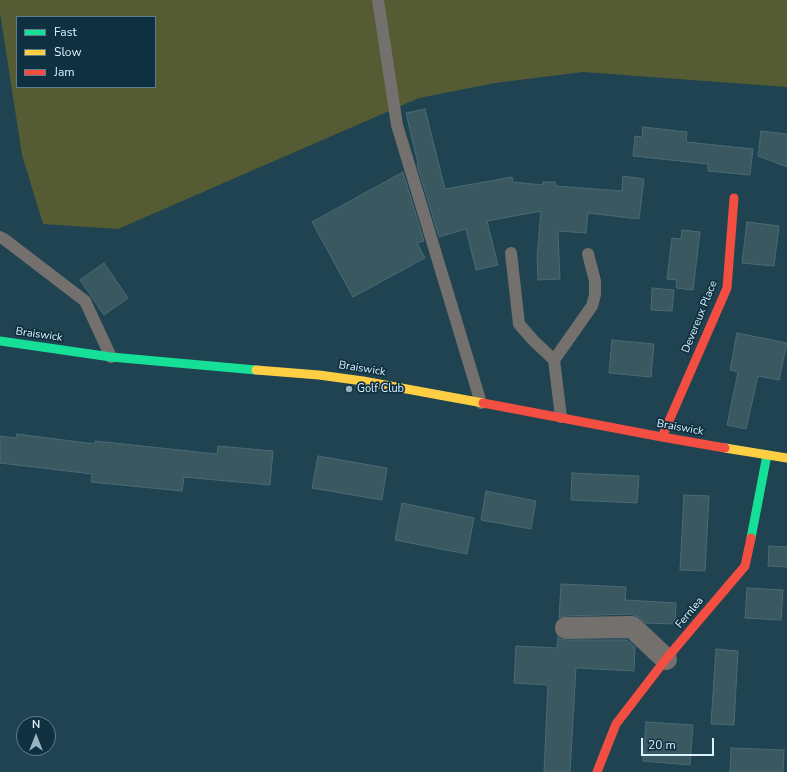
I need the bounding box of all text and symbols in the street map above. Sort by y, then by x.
legend [16,16,156,88]
text: Fast [54,24,77,40]
text: Slow [54,44,82,60]
text: Jam [54,64,75,80]
street label: Devereux Place [680,279,720,355]
street label: Braiswick [15,325,63,345]
street label: Braiswick [338,359,386,379]
place label: Golf Club [357,382,404,396]
marker: Golf Club [344,384,354,394]
street label: Braiswick [656,417,704,439]
street label: Fernlea [673,595,707,631]
north arrow [16,716,56,756]
text: N [32,717,40,732]
scale bar [643,730,716,756]
text: 20 m [648,737,676,753]

